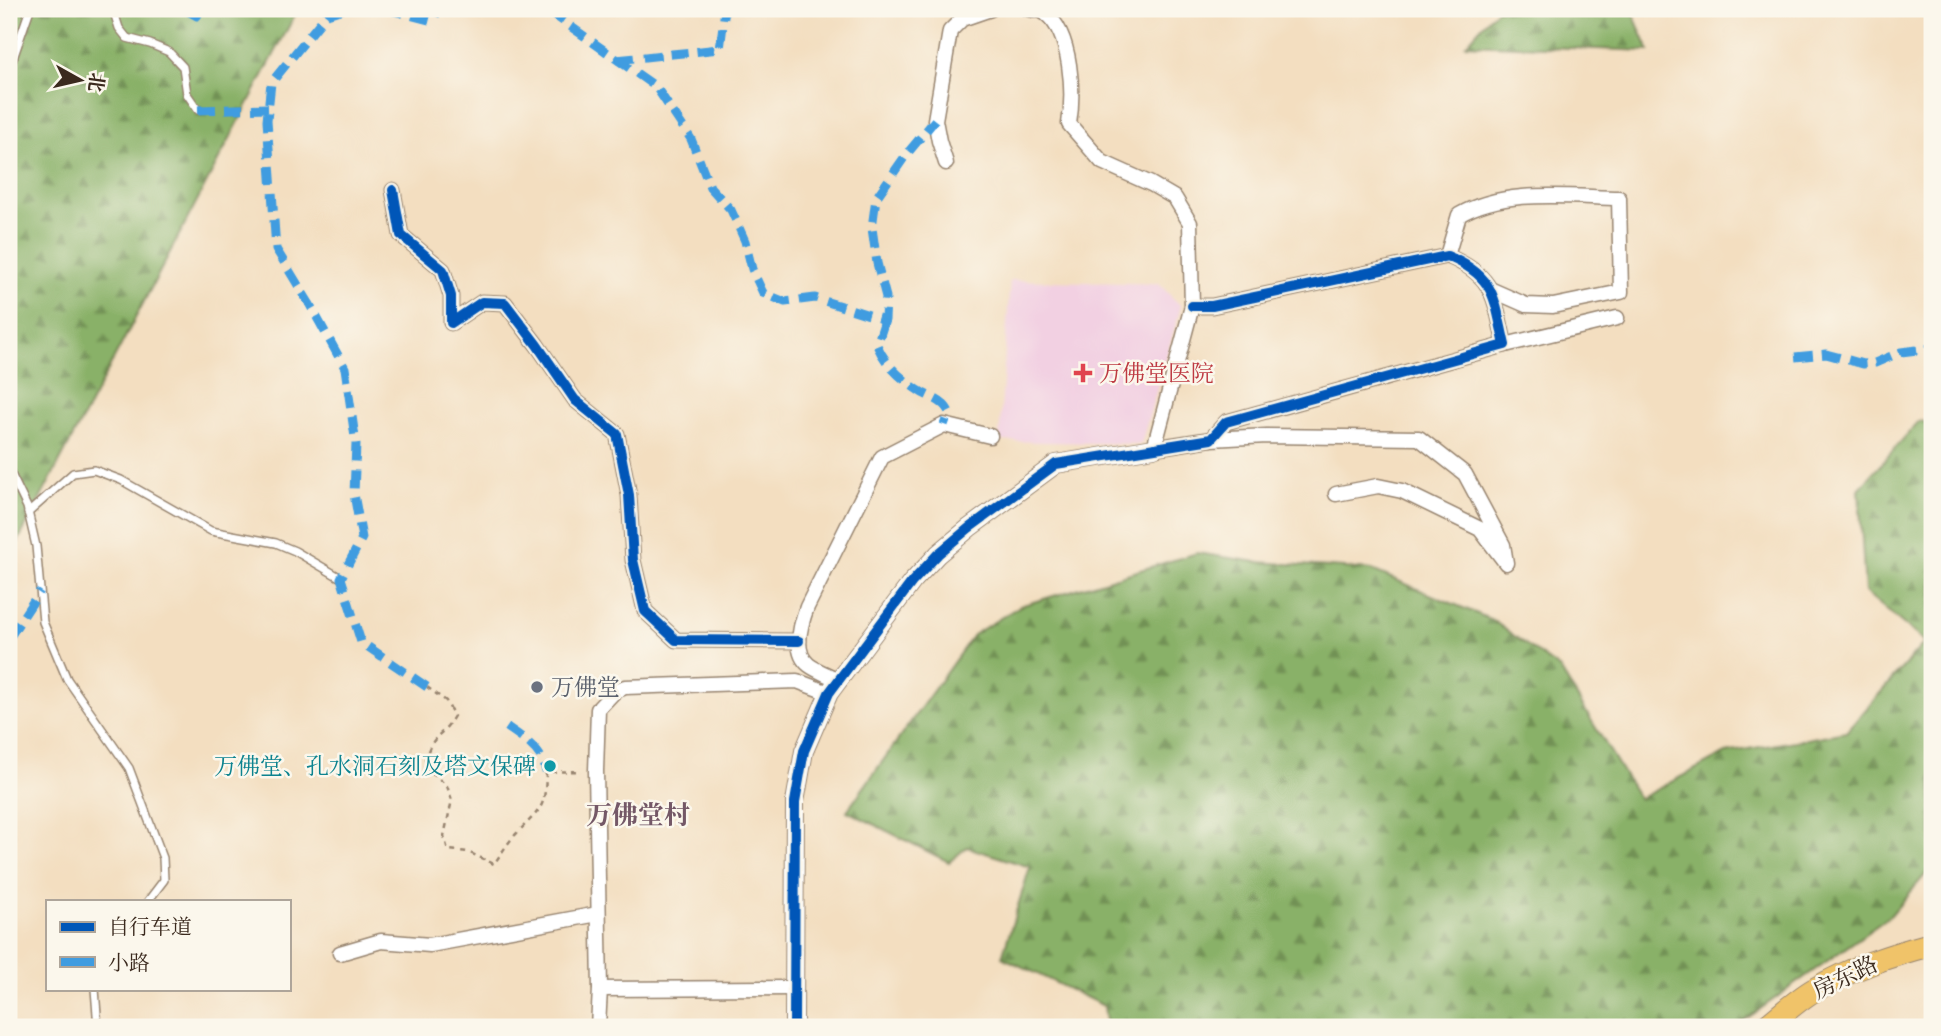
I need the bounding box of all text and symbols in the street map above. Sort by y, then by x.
north arrow [46,46,116,116]
text: 北 [82,71,112,94]
place label: 万佛堂医院 [1099,356,1214,389]
marker: 万佛堂医院 [1073,363,1093,383]
place label: 万佛堂 [551,670,620,703]
marker: 万佛堂 [529,679,545,695]
place label: 万佛堂、孔水洞石刻及塔文保碑 [214,749,536,782]
marker: 万佛堂、孔水洞石刻及塔文保碑 [542,758,558,774]
district label: 万佛堂村 [586,795,690,834]
legend [46,900,290,990]
text: 自行车道 [108,911,192,942]
text: 小路 [108,947,150,978]
street label: 房东路 [1807,947,1883,1007]

